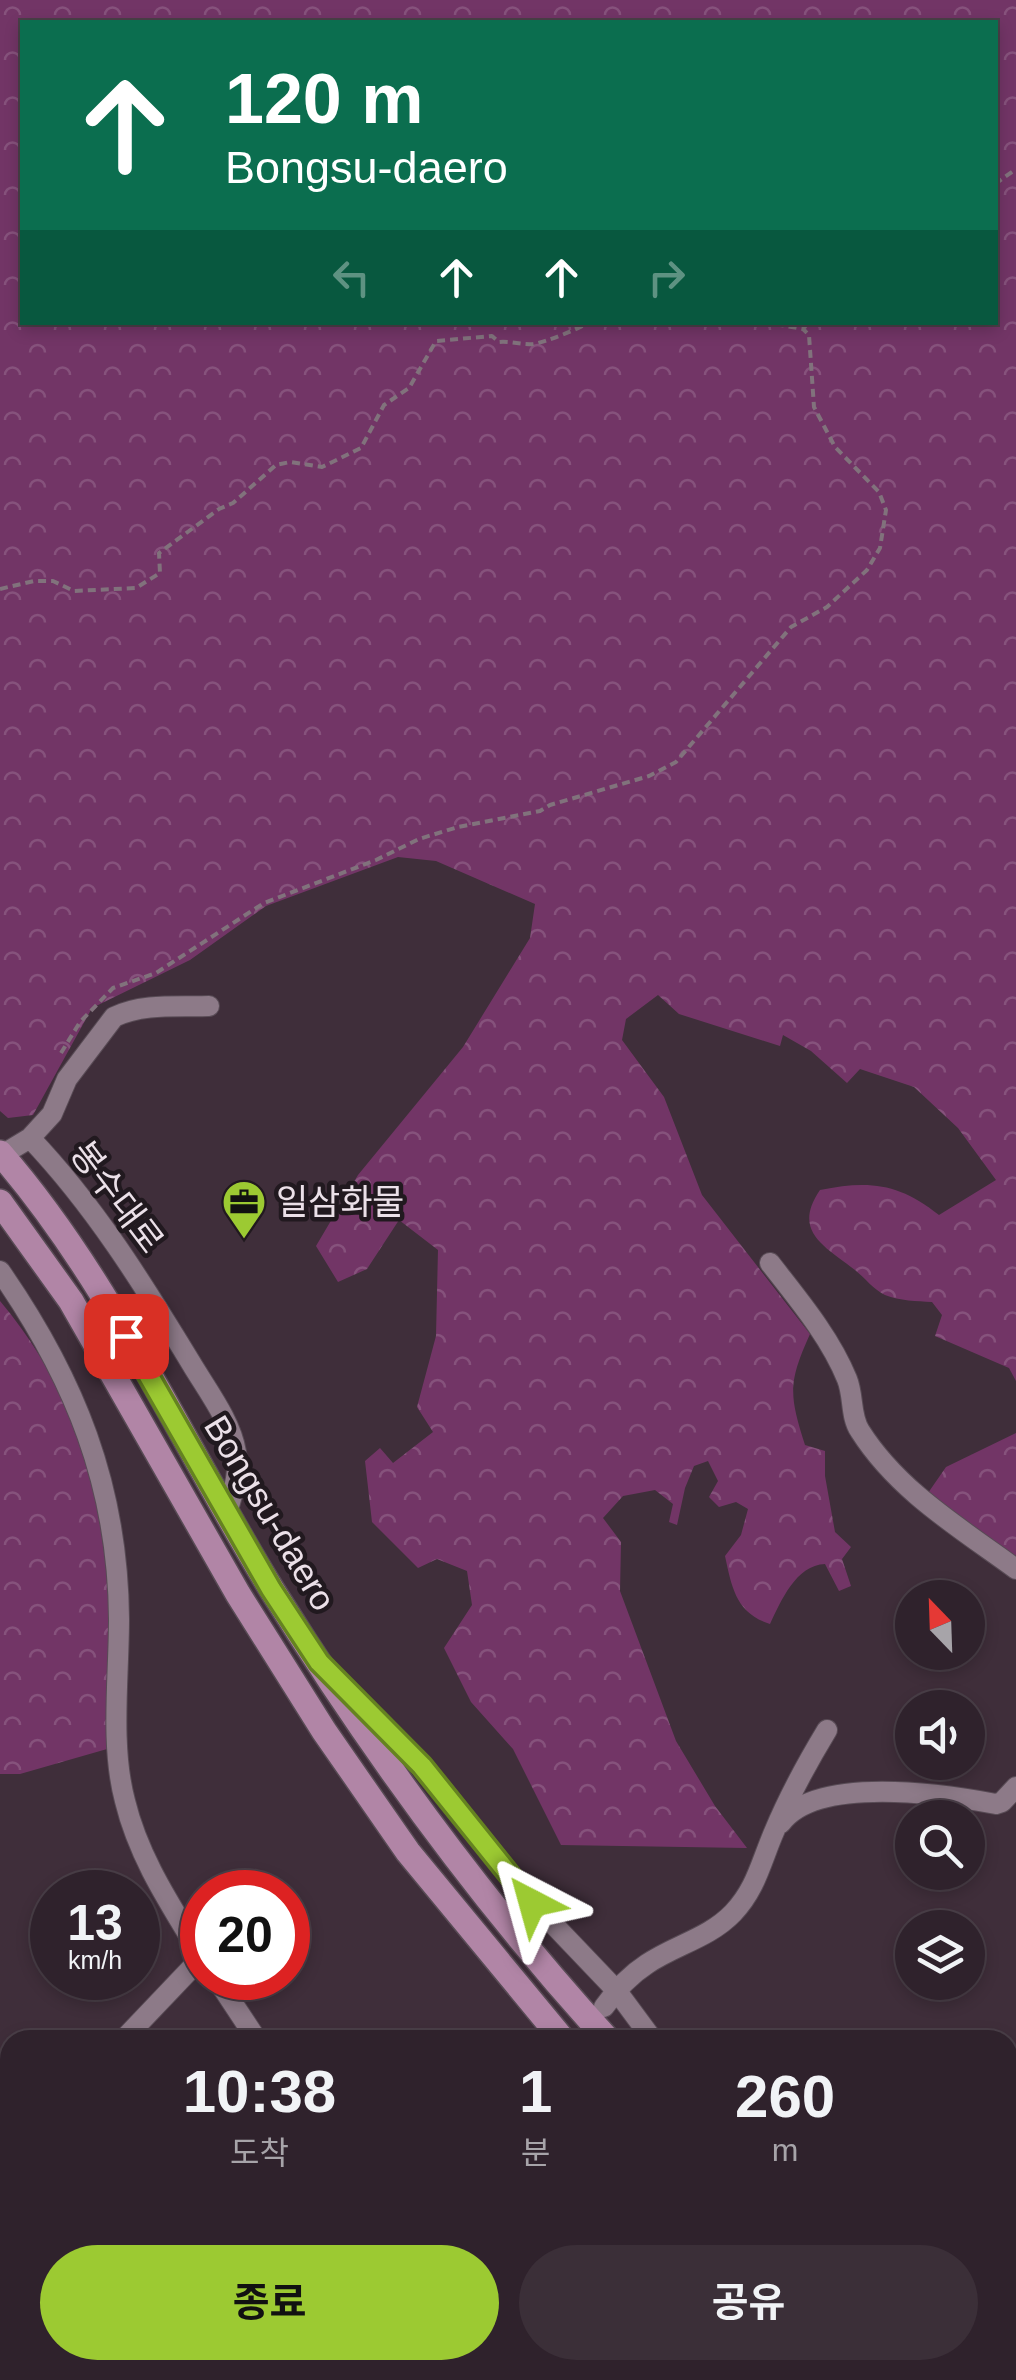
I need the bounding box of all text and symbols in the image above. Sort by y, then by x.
icon: ahead [60,60,190,190]
text: 120 m [225,60,423,138]
text: Bongsu-daero [225,142,508,193]
icon: left [324,250,379,305]
icon: ahead [429,250,484,305]
icon: ahead [534,250,589,305]
icon: right [639,250,694,305]
street label: 봉수대로 [63,1134,172,1260]
office icon: 일삼화물 [221,1179,267,1240]
place label: 일삼화물 [276,1182,405,1221]
pin [84,1294,169,1379]
icon: arrive [99,1309,154,1364]
street label: Bongsu-daero [197,1408,344,1617]
north arrow [895,1580,985,1670]
map controls [895,1580,985,2000]
button: sound [895,1690,985,1780]
button: search [895,1800,985,1890]
position arrow [480,1851,584,1955]
speed limit sign: 20 [180,1870,310,2000]
text: 13 [67,1895,123,1951]
button: layers [895,1910,985,2000]
text: km/h [68,1946,122,1974]
text: 10:38 [183,2058,336,2125]
text: 1 [519,2058,552,2125]
text: 260 [735,2063,835,2130]
text: m [772,2132,798,2168]
text: 도착 [230,2135,289,2171]
text: 분 [521,2135,550,2171]
button: 종료 [40,2245,499,2360]
button: 공유 [519,2245,978,2360]

